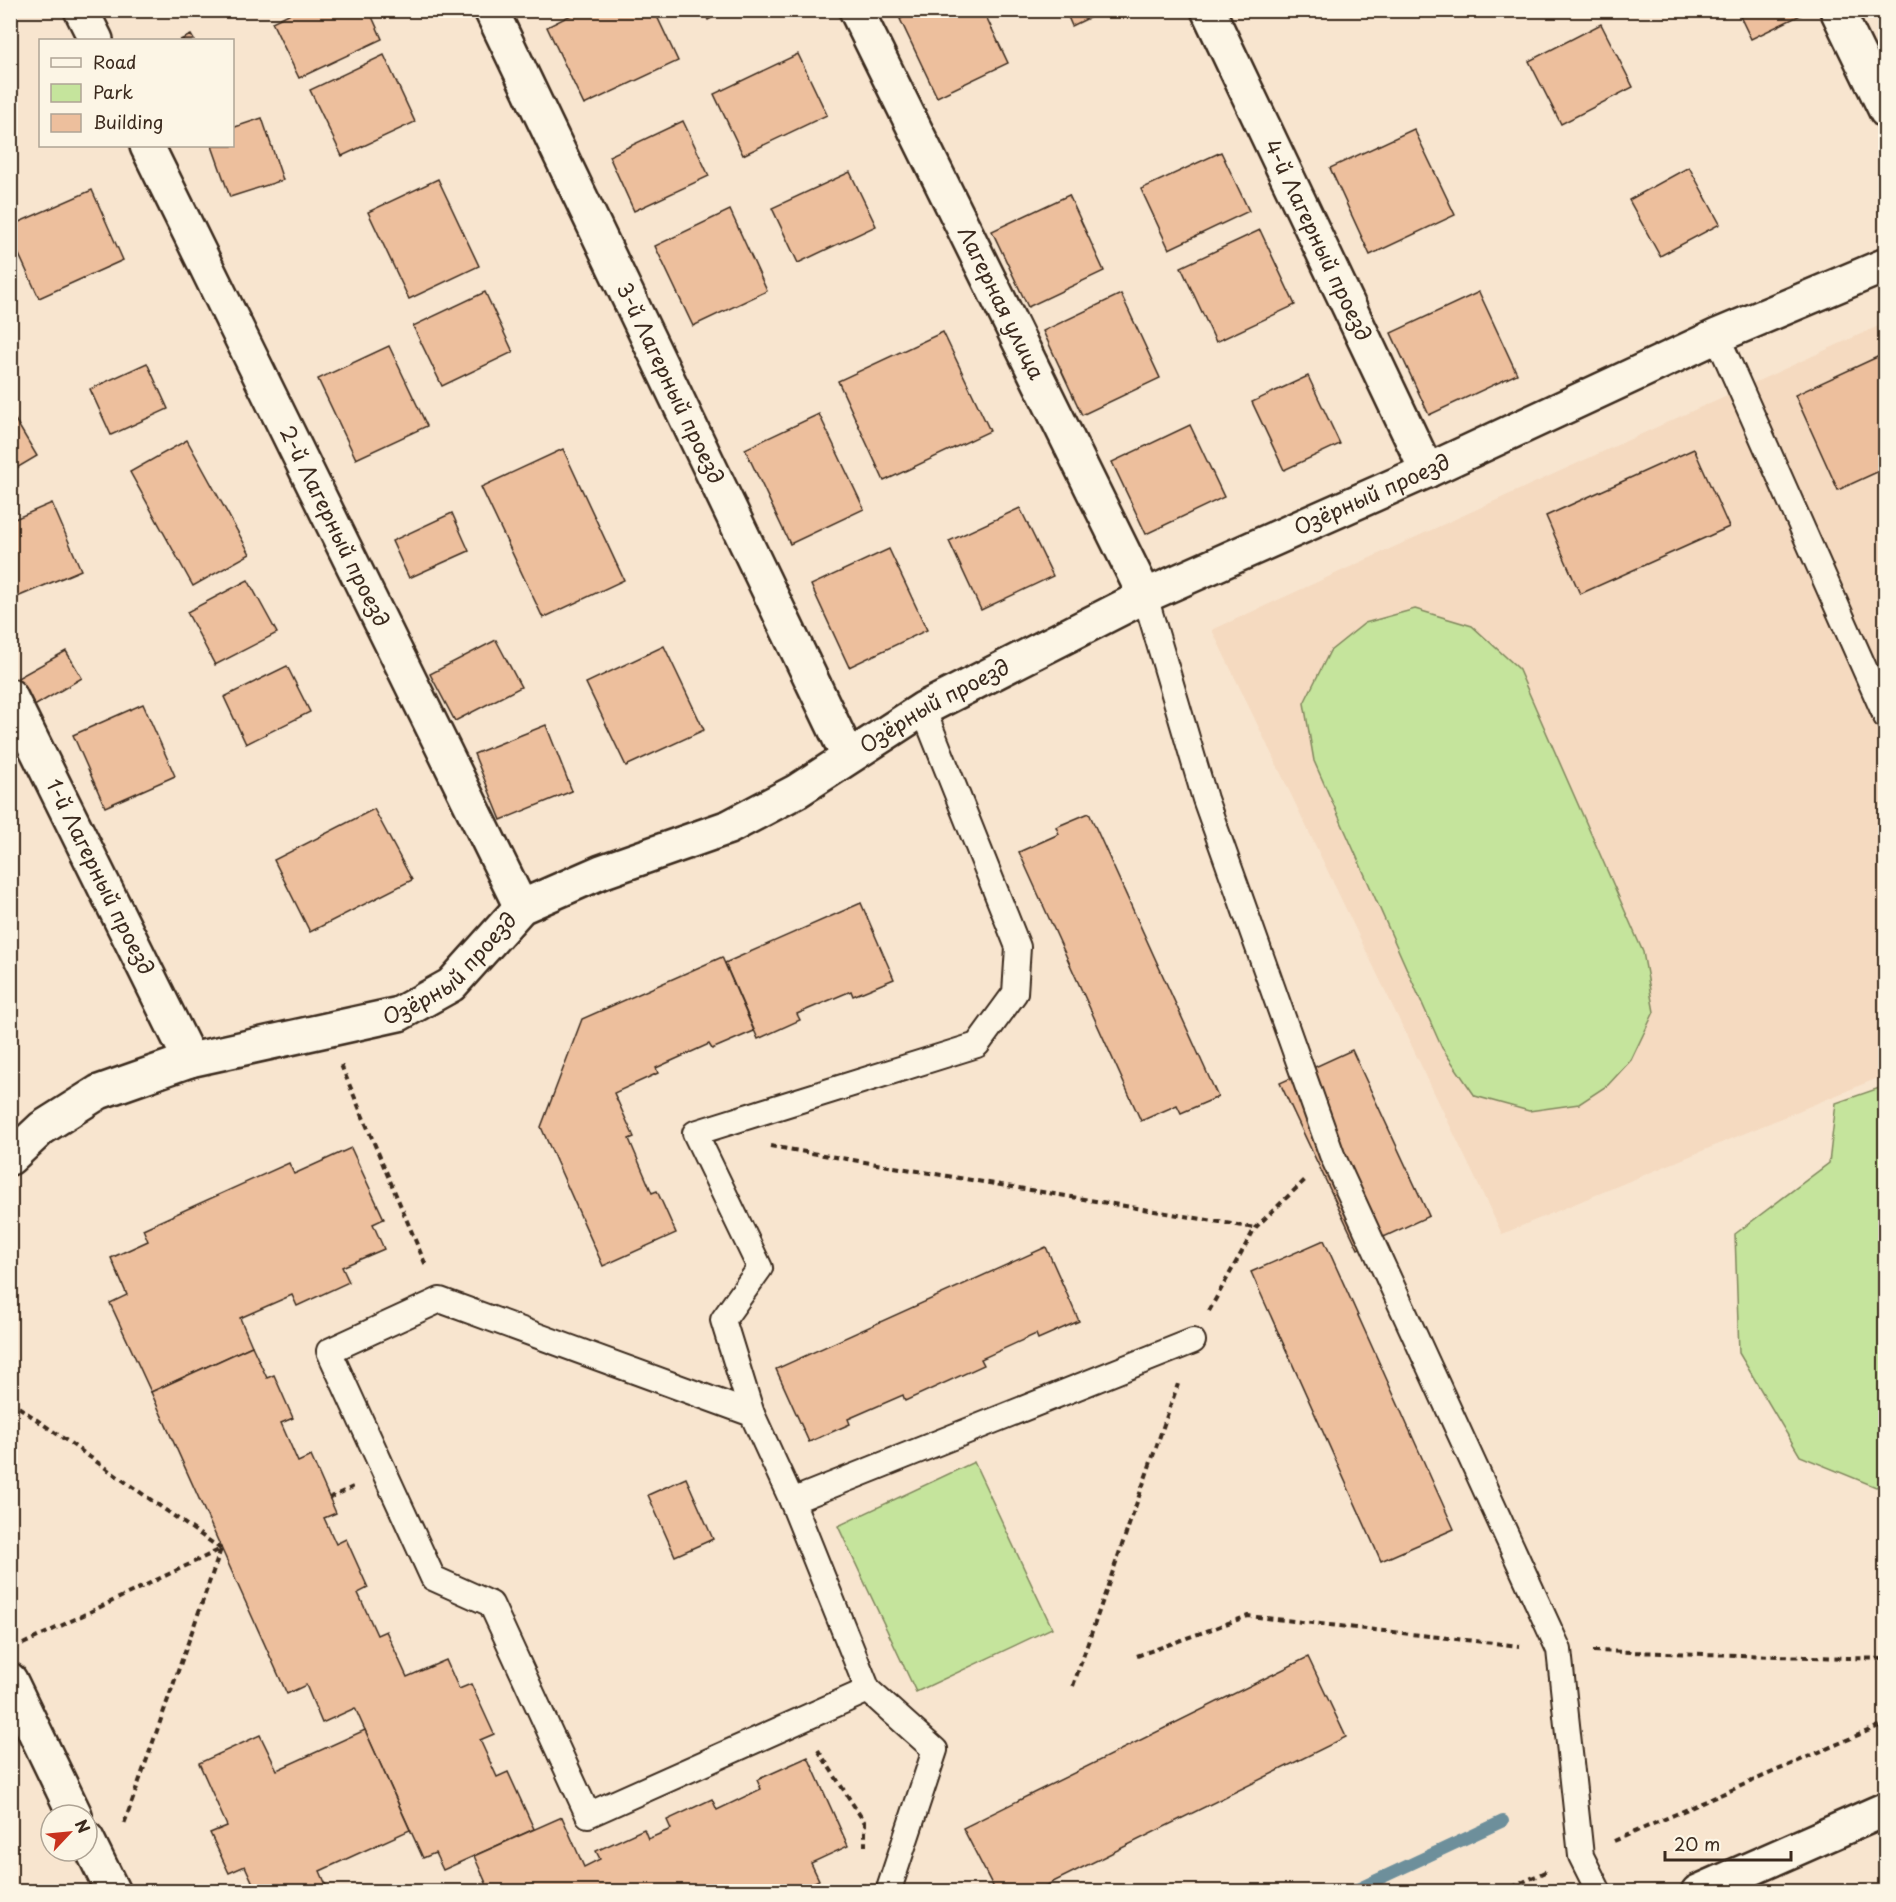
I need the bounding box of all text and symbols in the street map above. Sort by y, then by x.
legend [39,39,234,147]
text: Road [93,48,137,75]
text: Park [93,78,133,105]
text: Building [93,108,163,135]
street label: 4-й Лагерный проезд [1258,133,1381,346]
street label: Лагерная улица [951,220,1054,385]
street label: 3-й Лагерный проезд [610,276,733,489]
street label: 2-й Лагерный проезд [273,419,399,632]
street label: Озёрный проезд [1288,444,1455,542]
street label: Озёрный проезд [852,650,1015,760]
street label: 1-й Лагерный проезд [39,772,163,980]
street label: Озёрный проезд [380,904,523,1031]
north arrow [39,1803,99,1863]
text: N [70,1815,97,1837]
scale bar [1665,1824,1791,1862]
text: 20 m [1674,1830,1720,1857]

